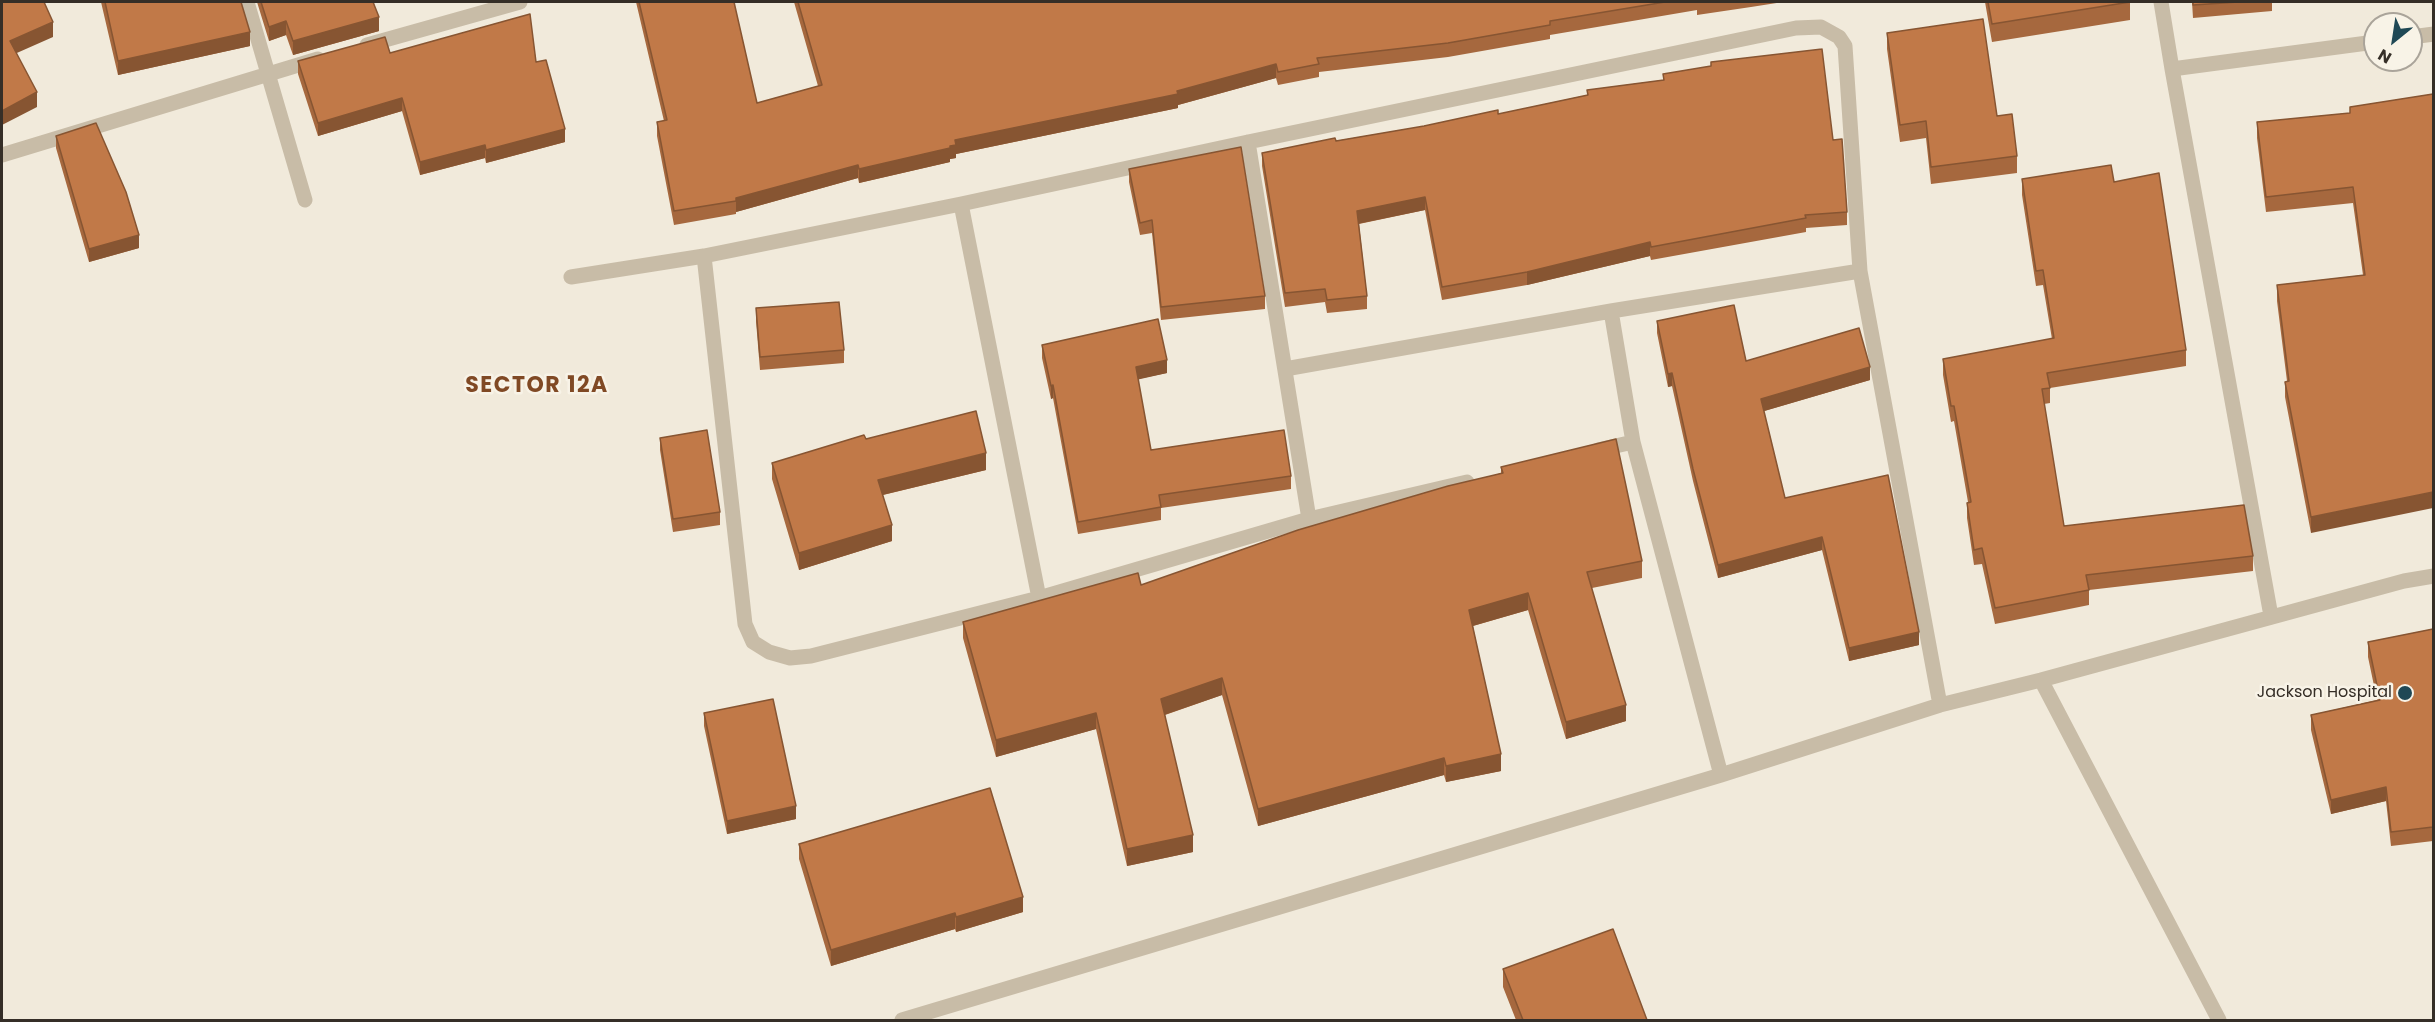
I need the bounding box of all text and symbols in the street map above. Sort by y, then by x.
north arrow [2363,12,2423,72]
text: N [2374,43,2396,69]
district label: SECTOR 12A [465,373,609,399]
place label: Jackson Hospital [2257,683,2392,703]
marker: Jackson Hospital [2396,684,2414,702]

